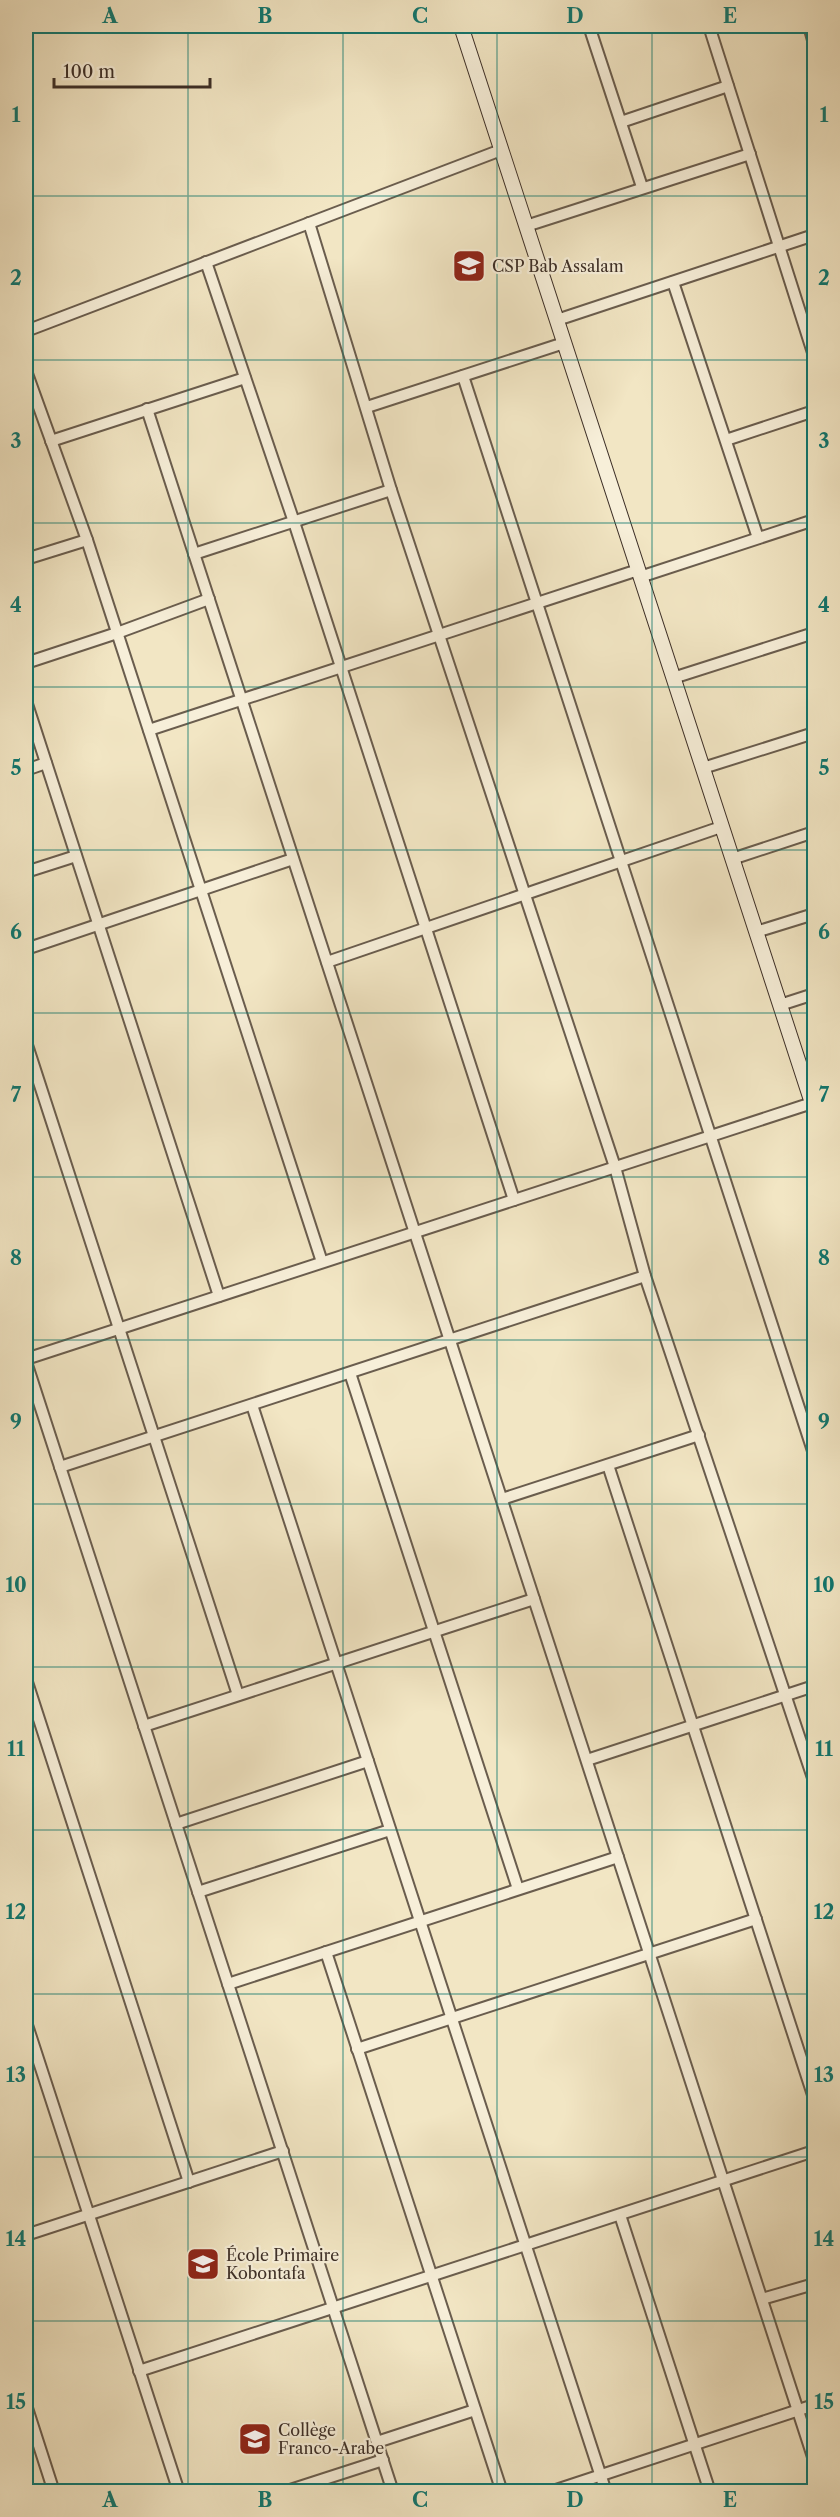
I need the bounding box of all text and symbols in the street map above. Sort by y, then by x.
text: A [101,4,118,28]
text: B [258,4,273,28]
text: C [412,4,428,28]
text: D [566,4,584,28]
text: E [723,4,737,28]
scale bar [54,51,210,89]
text: 100 m [63,61,115,83]
text: 1 [12,103,21,127]
text: 1 [820,103,829,127]
school or university icon: CSP Bab Assalam [451,248,487,284]
place label: CSP Bab Assalam [492,256,624,276]
text: 2 [10,266,22,290]
text: 2 [818,266,830,290]
text: 3 [10,429,22,453]
text: 3 [818,429,830,453]
text: 4 [10,593,22,617]
text: 4 [818,593,830,617]
text: 5 [10,756,22,780]
text: 5 [818,756,830,780]
text: 6 [10,920,22,944]
text: 6 [818,920,830,944]
text: 7 [11,1083,22,1107]
text: 7 [819,1083,830,1107]
text: 8 [10,1246,22,1270]
text: 8 [818,1246,830,1270]
text: 9 [10,1410,22,1434]
text: 9 [818,1410,830,1434]
text: 10 [5,1573,27,1597]
text: 10 [813,1573,835,1597]
text: 11 [7,1737,25,1761]
text: 11 [815,1737,833,1761]
text: 12 [6,1900,26,1924]
text: 12 [814,1900,834,1924]
text: 13 [6,2063,26,2087]
text: 13 [814,2063,834,2087]
text: 14 [6,2227,26,2251]
text: 14 [814,2227,834,2251]
place label: École Primaire Kobontafa [226,2245,339,2283]
school or university icon: École Primaire Kobontafa [185,2246,221,2282]
text: 15 [6,2390,26,2414]
text: 15 [814,2390,834,2414]
place label: Collège Franco-Arabe [278,2420,384,2458]
school or university icon: Collège Franco-Arabe [237,2421,273,2457]
text: A [101,2488,118,2512]
text: B [258,2488,273,2512]
text: C [412,2488,428,2512]
text: D [566,2488,584,2512]
text: E [723,2488,737,2512]

